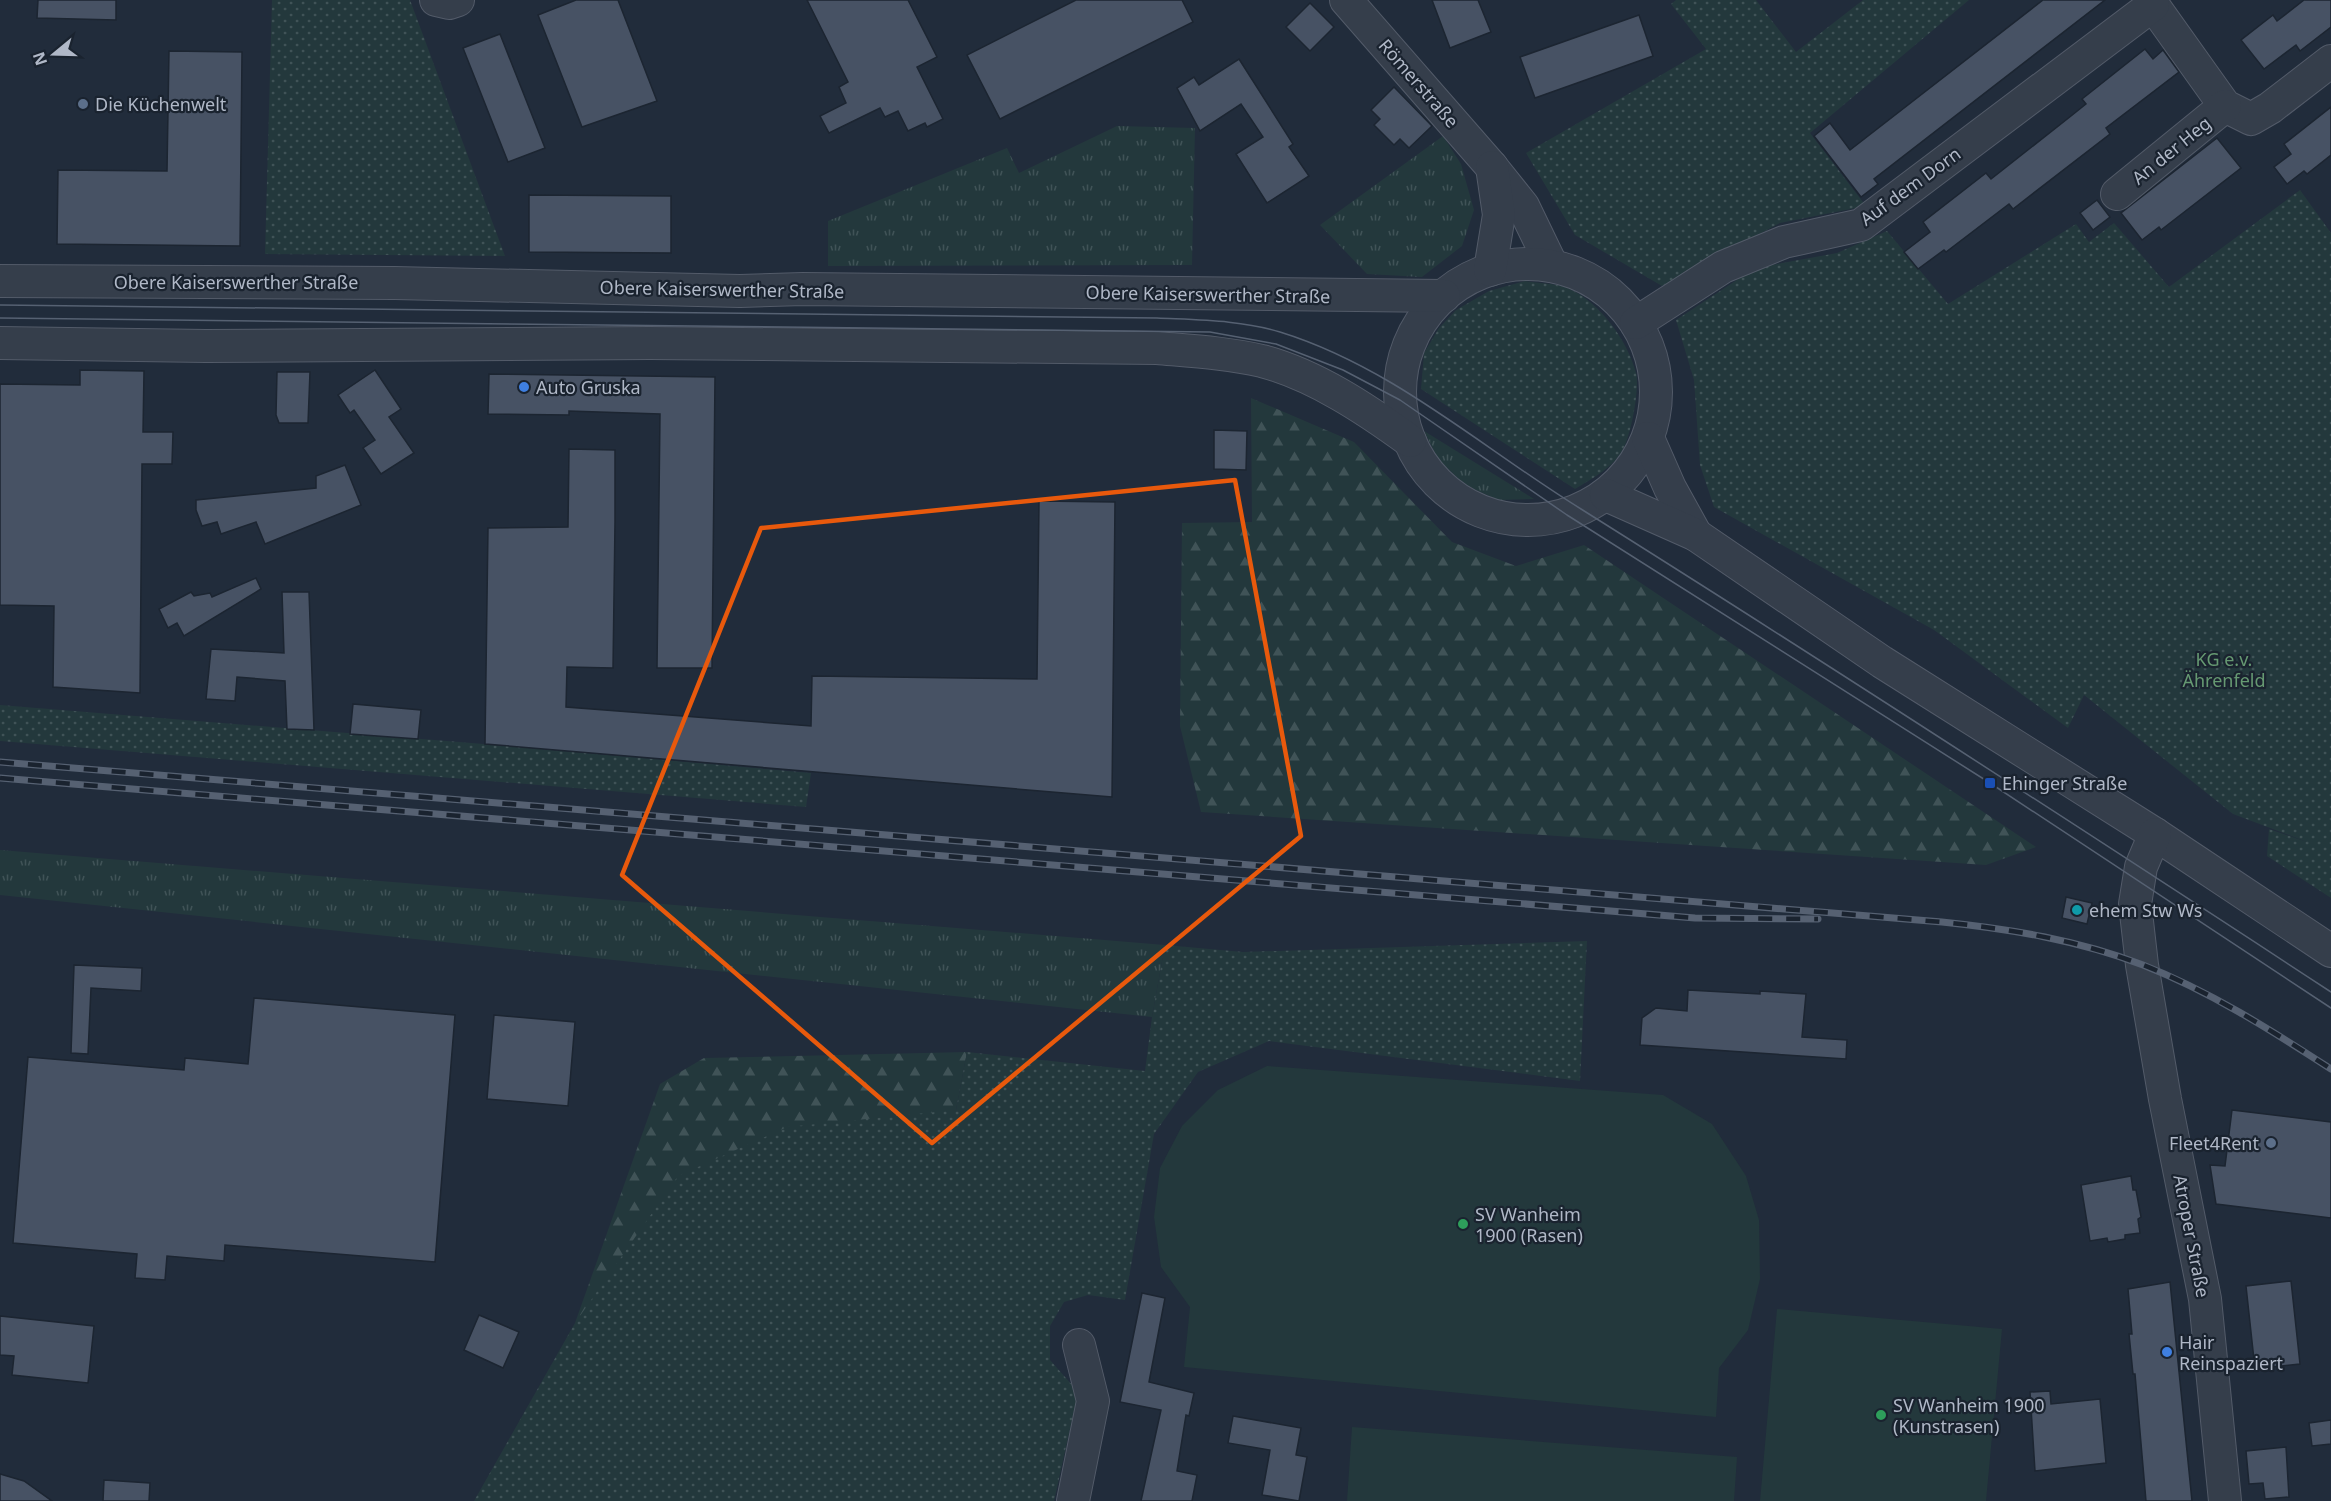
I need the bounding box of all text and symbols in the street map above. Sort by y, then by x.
north arrow [24,24,84,84]
street label: Römerstraße [1374,34,1464,132]
text: N [27,49,52,69]
place label: Die Küchenwelt [95,92,227,116]
marker: Die Küchenwelt [76,97,90,111]
street label: An der Heg [2126,111,2216,189]
street label: Auf dem Dorn [1855,141,1965,231]
street label: Obere Kaiserswerther Straße [114,270,358,294]
street label: Obere Kaiserswerther Straße [600,275,844,303]
street label: Obere Kaiserswerther Straße [1086,280,1330,308]
place label: Auto Gruska [536,375,641,399]
marker: Auto Gruska [517,380,531,394]
park label: KG e.v. Ährenfeld [2182,647,2266,692]
place label: Ehinger Straße [2002,771,2127,795]
marker: Ehinger Straße [1983,776,1997,790]
place label: ehem Stw Ws [2089,898,2202,922]
marker: ehem Stw Ws [2070,903,2084,917]
place label: Fleet4Rent [2169,1131,2259,1155]
marker: Fleet4Rent [2264,1136,2278,1150]
street label: Atroper Straße [2168,1173,2216,1299]
place label: SV Wanheim 1900 (Rasen) [1475,1202,1583,1247]
marker: SV Wanheim 1900 (Rasen) [1456,1217,1470,1231]
place label: Hair Reinspaziert [2179,1330,2284,1375]
marker: Hair Reinspaziert [2160,1345,2174,1359]
place label: SV Wanheim 1900 (Kunstrasen) [1893,1393,2045,1438]
marker: SV Wanheim 1900 (Kunstrasen) [1874,1408,1888,1422]

